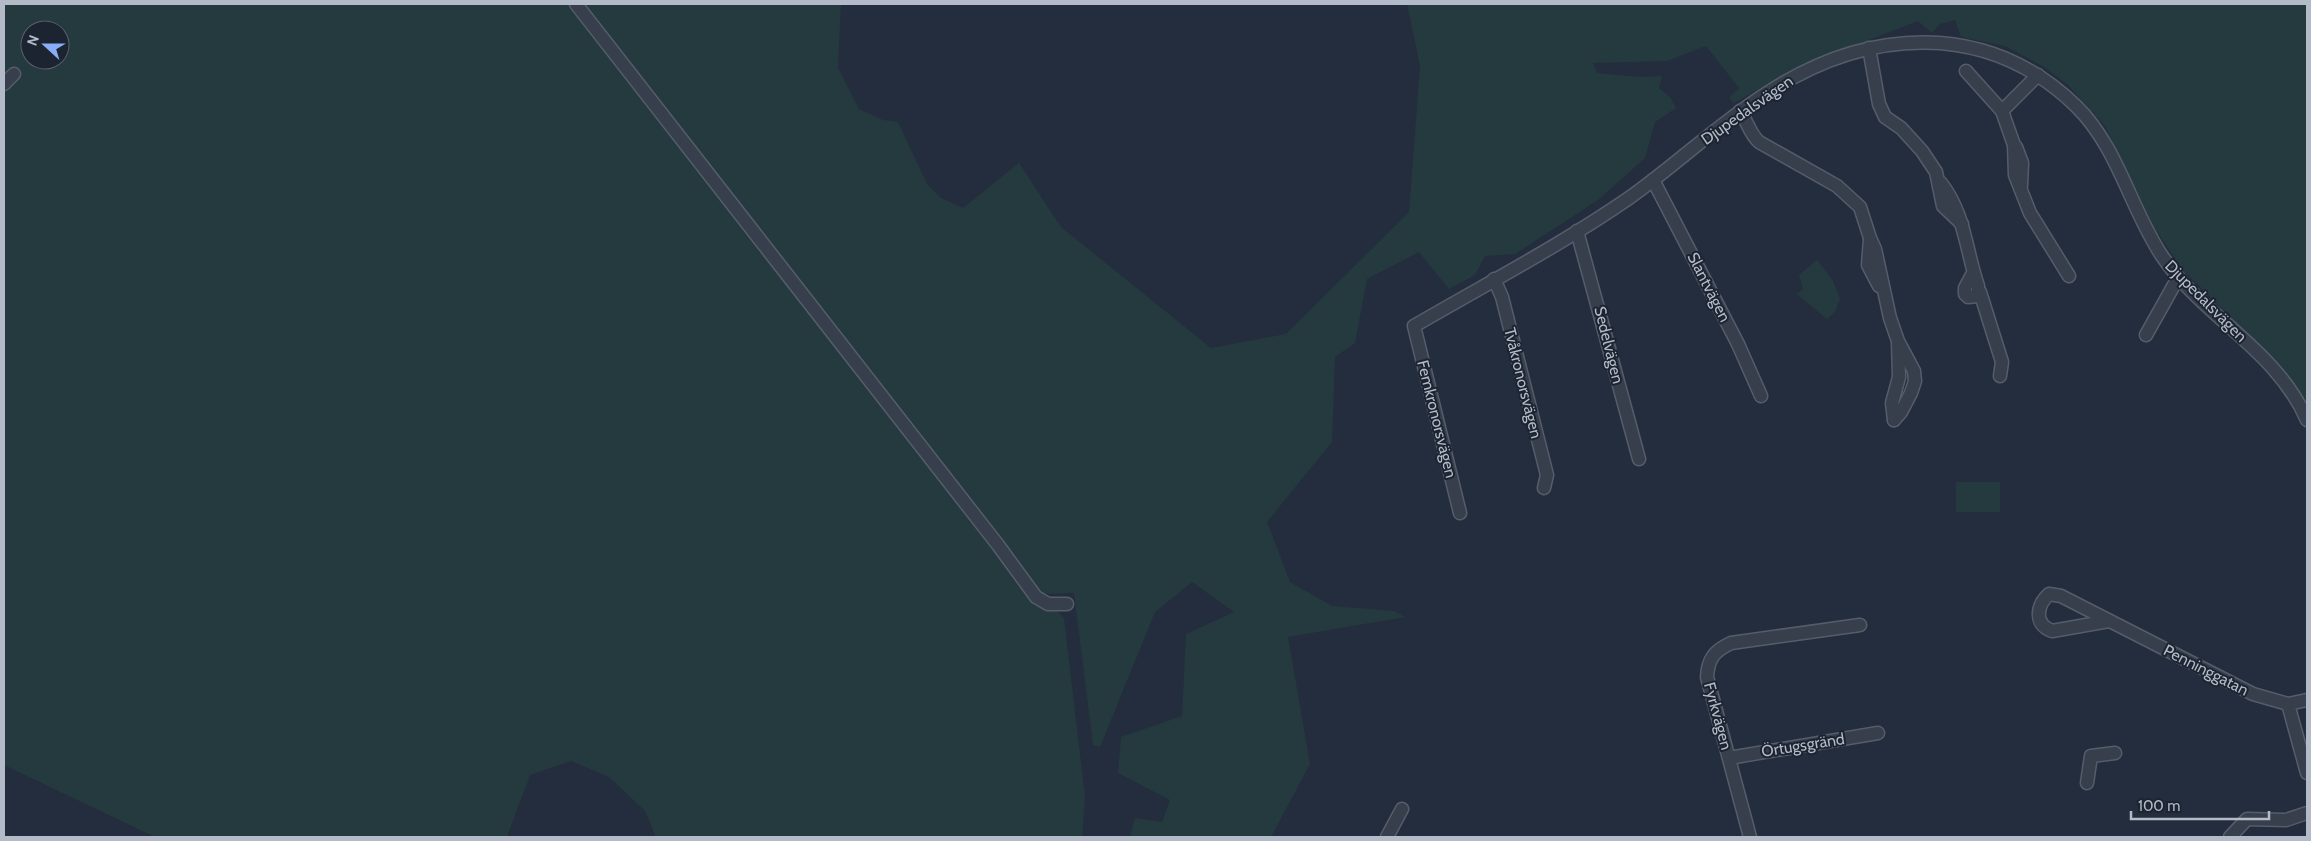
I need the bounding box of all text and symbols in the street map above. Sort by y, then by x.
north arrow [20,20,70,70]
text: N [23,32,43,48]
street label: Djupedalsvägen [1697,71,1797,149]
street label: Slantvägen [1683,249,1735,325]
street label: Djupedalsvägen [2161,256,2251,346]
street label: Sedelvägen [1590,304,1628,386]
street label: Tvåkronorsvägen [1500,326,1546,440]
street label: Femkronorsvägen [1413,358,1461,480]
street label: Penninggatan [2160,640,2252,700]
street label: Fyrkvägen [1700,680,1736,752]
street label: Örtugsgränd [1760,729,1846,761]
scale bar [2131,788,2268,820]
text: 100 m [2138,797,2180,815]

